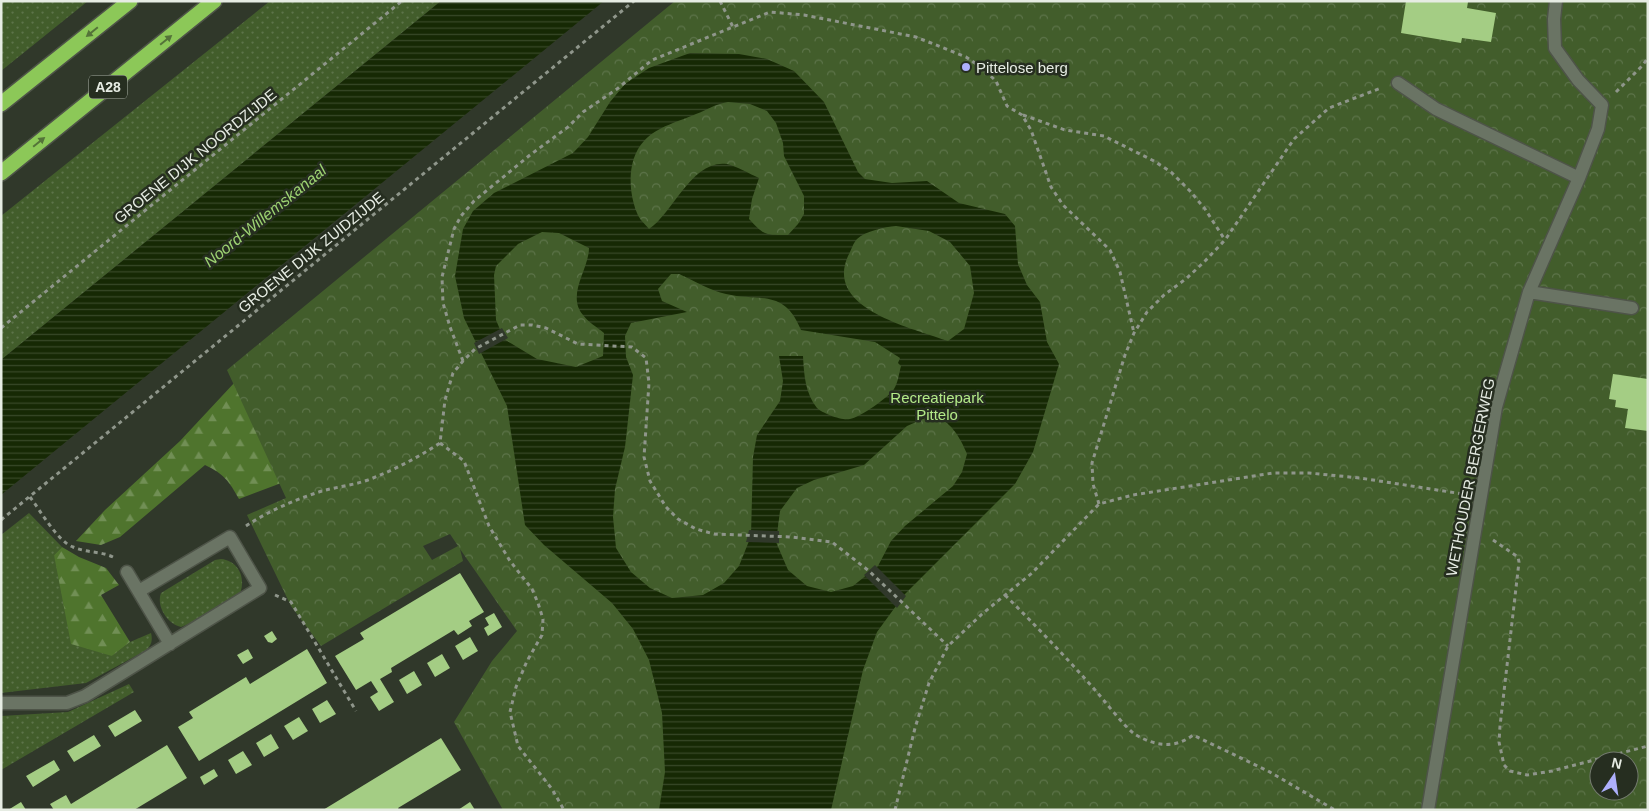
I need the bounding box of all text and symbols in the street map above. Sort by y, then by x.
one-way arrow [85,26,98,37]
one-way arrow [159,35,172,46]
place label: Pittelose berg [976,59,1068,76]
marker: Pittelose berg [960,61,972,73]
road number: A28 [89,75,127,98]
street label: GROENE DIJK NOORDZIJDE [111,85,279,227]
one-way arrow [32,137,45,148]
water label: Noord-Willemskanaal [201,161,330,270]
street label: GROENE DIJK ZUIDZIJDE [235,188,387,316]
street label: WETHOUDER BERGERWEG [1442,377,1498,577]
park label: Recreatiepark Pittelo [890,389,984,423]
north arrow [1589,751,1639,801]
text: N [1610,754,1624,772]

